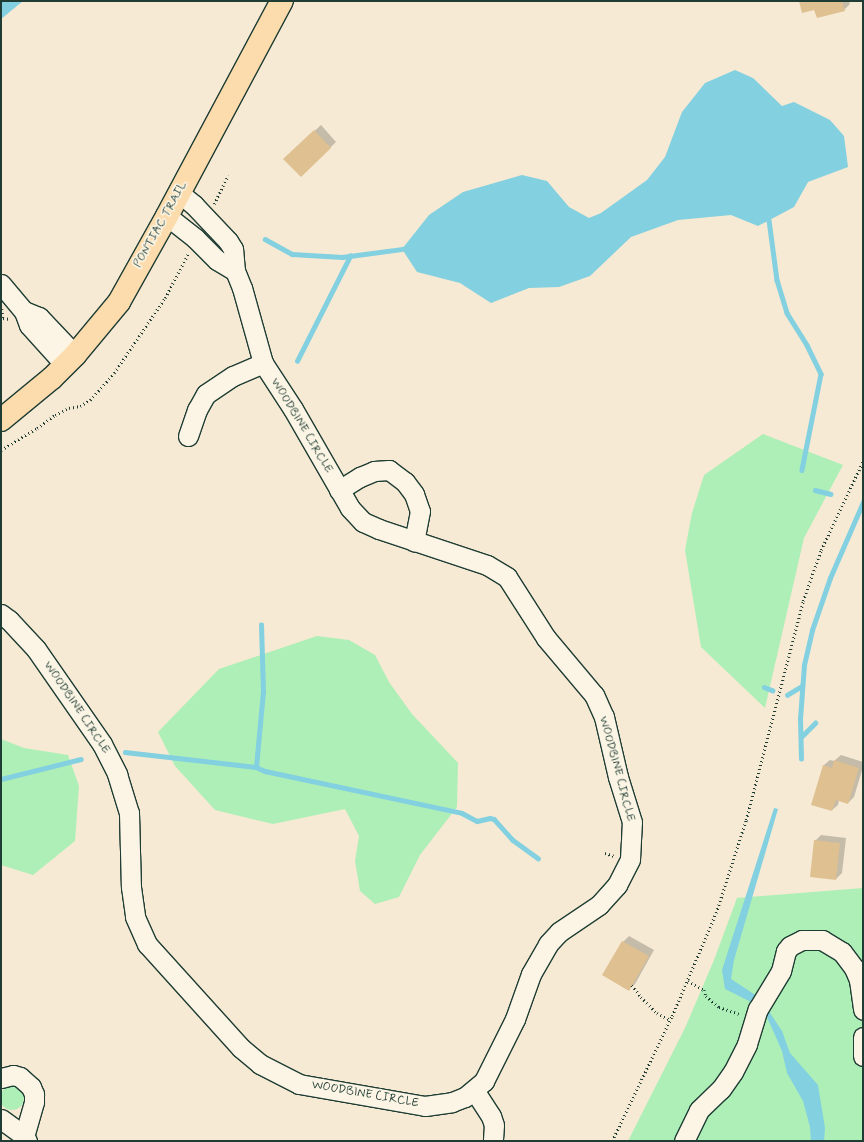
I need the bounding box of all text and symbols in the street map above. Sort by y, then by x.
street label: PONTIAC TRAIL [132,181,190,269]
street label: WOODBINE CIRCLE [267,375,335,477]
street label: WOODBINE CIRCLE [39,659,113,757]
street label: WOODBINE CIRCLE [595,714,637,824]
street label: WOODBINE CIRCLE [310,1078,420,1112]

